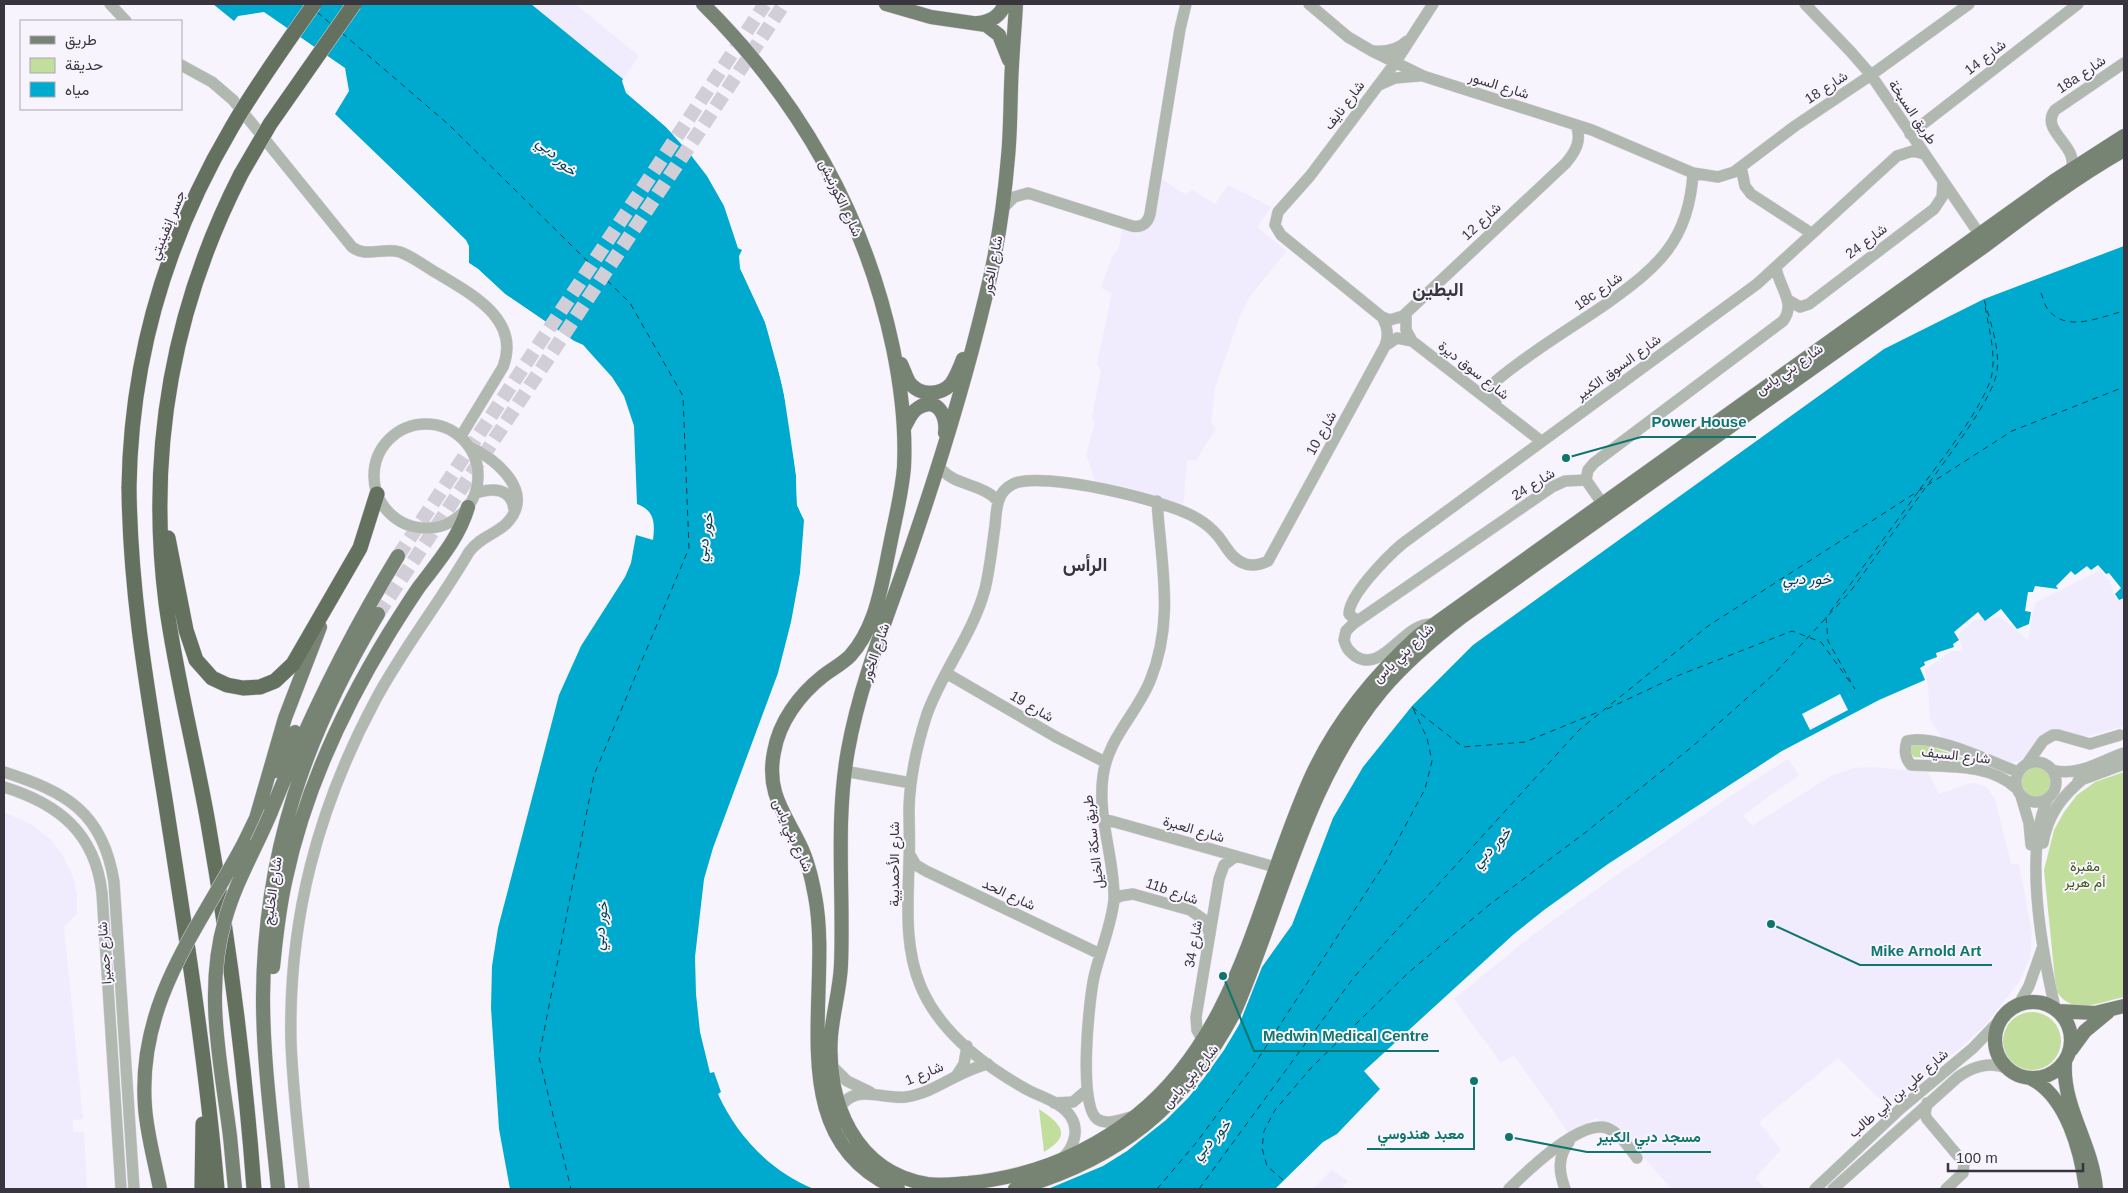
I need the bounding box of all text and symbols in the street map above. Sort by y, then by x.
legend [20,20,182,110]
text: طريق [65,31,97,50]
street label: شارع 14 [1961,36,2011,80]
street label: 18a شارع [2054,52,2110,99]
text: حديقة [65,56,103,74]
street label: شارع 18 [1802,67,1852,109]
street label: شارع السور [1465,68,1531,105]
street label: شارع نايف [1320,77,1370,134]
street label: طريق السبخة [1885,77,1940,148]
text: مياه [65,81,89,99]
water label: خور دبي [531,133,581,182]
street label: شارع الكورنيش [814,157,866,240]
street label: جسر إنفينيتي [146,188,192,264]
street label: شارع 12 [1458,199,1506,245]
street label: شارع 24 [1842,220,1892,264]
street label: شارع الخور [978,234,1009,297]
street label: 18c شارع [1571,269,1627,316]
district label: البطين [1412,279,1464,301]
street label: شارع السوق الكبير [1572,331,1665,406]
street label: شارع سوق ديرة [1434,337,1513,405]
street label: شارع بني ياس [1752,340,1828,401]
callout: Power House [1641,407,1756,437]
street label: شارع 10 [1302,408,1342,459]
text: Power House [1651,413,1747,430]
street label: شارع 24 [1509,465,1559,506]
water label: خور دبي [691,511,721,563]
district label: الرأس [1063,554,1107,577]
water label: خور دبي [1783,570,1832,591]
street label: شارع بني ياس [1369,620,1440,689]
street label: شارع الخور [857,621,895,685]
street label: شارع 19 [1006,687,1057,727]
street label: شارع السيف [1920,743,1991,770]
street label: طريق سكة الخيل [1079,794,1108,890]
street label: شارع بني ياس [766,796,816,876]
street label: شارع العبرة [1161,813,1226,848]
street label: شارع الأحمديية [886,821,905,907]
water label: خور دبي [1468,823,1518,873]
street label: شارع الخليج [259,856,288,927]
park label: مقبرة أم هرير [2064,858,2105,891]
street label: شارع الحد [979,875,1038,916]
street label: 11b شارع [1143,875,1200,910]
water label: خور دبي [589,900,615,952]
street label: شارع 34 [1181,919,1208,969]
street label: شارع جميرا [94,921,117,985]
callout: Mike Arnold Art [1860,935,1992,965]
text: Mike Arnold Art [1871,942,1981,959]
callout: Medwin Medical Centre [1254,1021,1439,1051]
text: Medwin Medical Centre [1263,1027,1429,1044]
street label: شارع بني ياس [1159,1041,1224,1114]
street label: شارع علي بن أبي طالب [1845,1046,1954,1144]
street label: شارع 1 [903,1058,947,1091]
water label: خور دبي [1188,1115,1238,1165]
callout: معبد هندوسي [1367,1119,1474,1149]
callout: مسجد دبي الكبير [1587,1122,1711,1152]
text: معبد هندوسي [1378,1125,1464,1147]
text: مسجد دبي الكبير [1596,1128,1701,1150]
scale bar [1948,1140,2083,1172]
text: 100 m [1956,1149,1998,1166]

